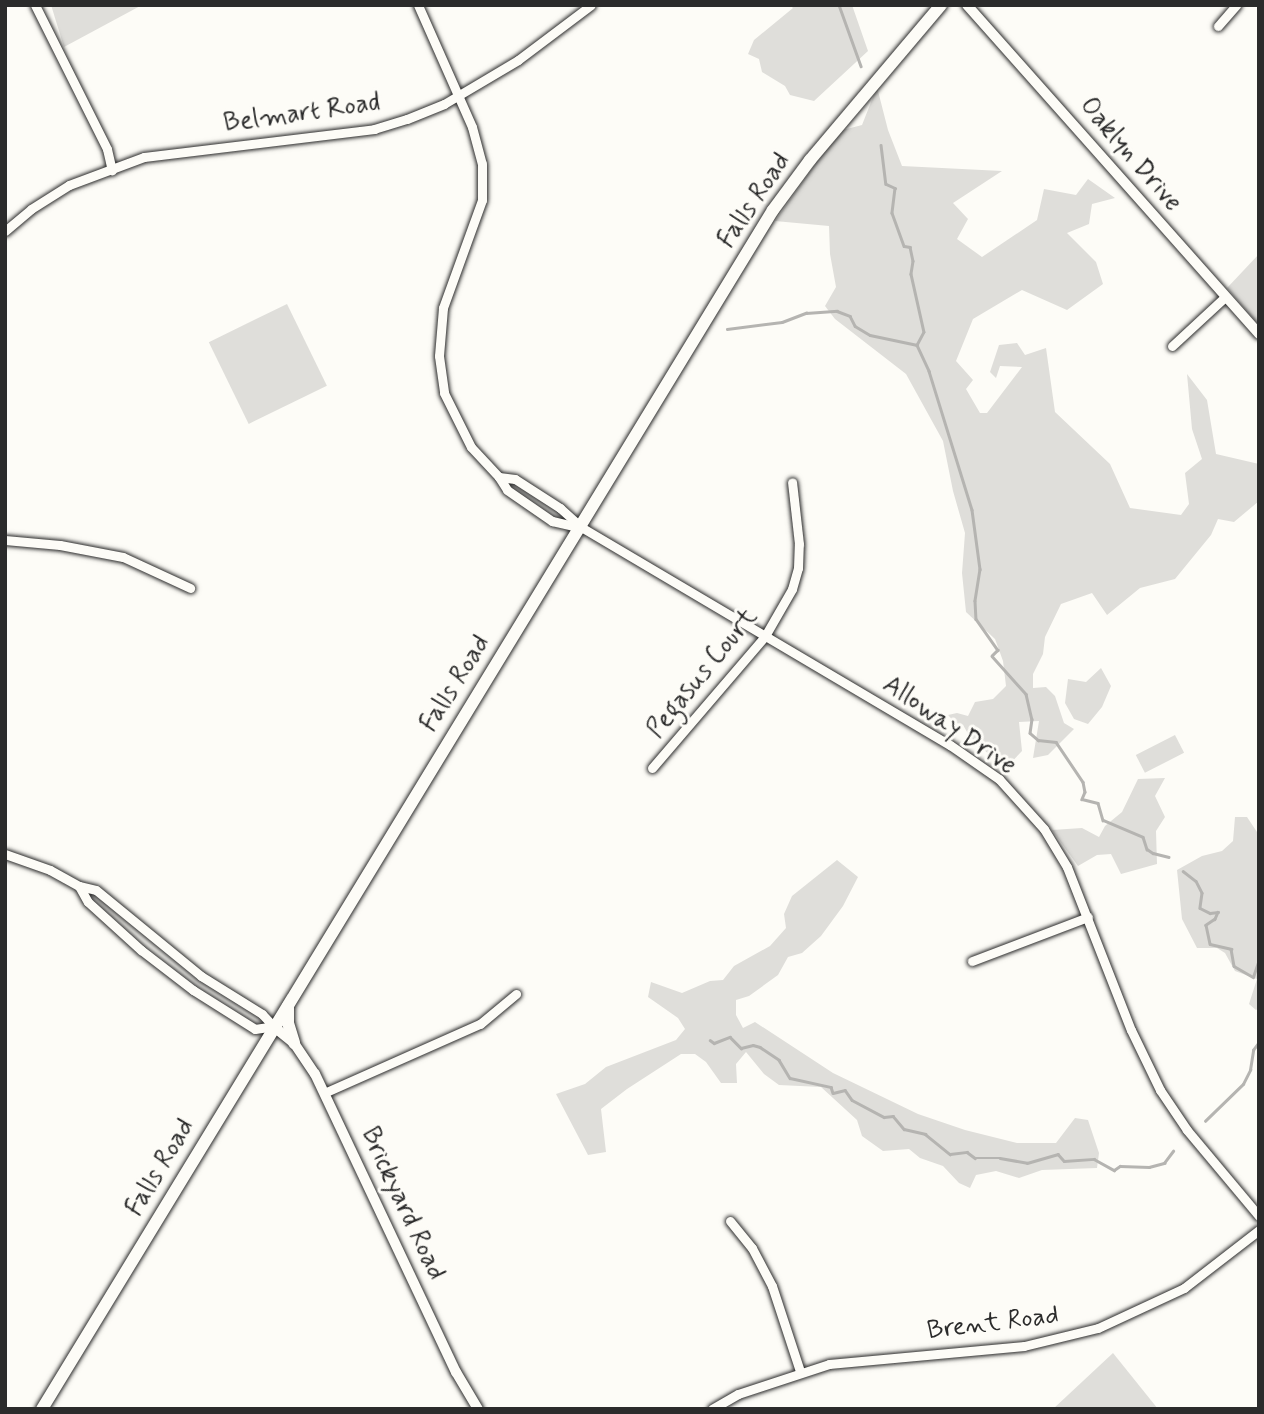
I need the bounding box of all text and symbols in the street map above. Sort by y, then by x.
street label: Belmart Road [222,88,382,140]
street label: Oaklyn Drive [1073,92,1187,218]
street label: Falls Road [712,147,798,255]
street label: Pegasus Court [642,603,764,745]
street label: Falls Road [414,630,498,738]
street label: Alloway Drive [877,670,1021,782]
street label: Falls Road [120,1114,202,1222]
street label: Brickyard Road [353,1123,451,1285]
street label: Brent Road [925,1300,1061,1348]

